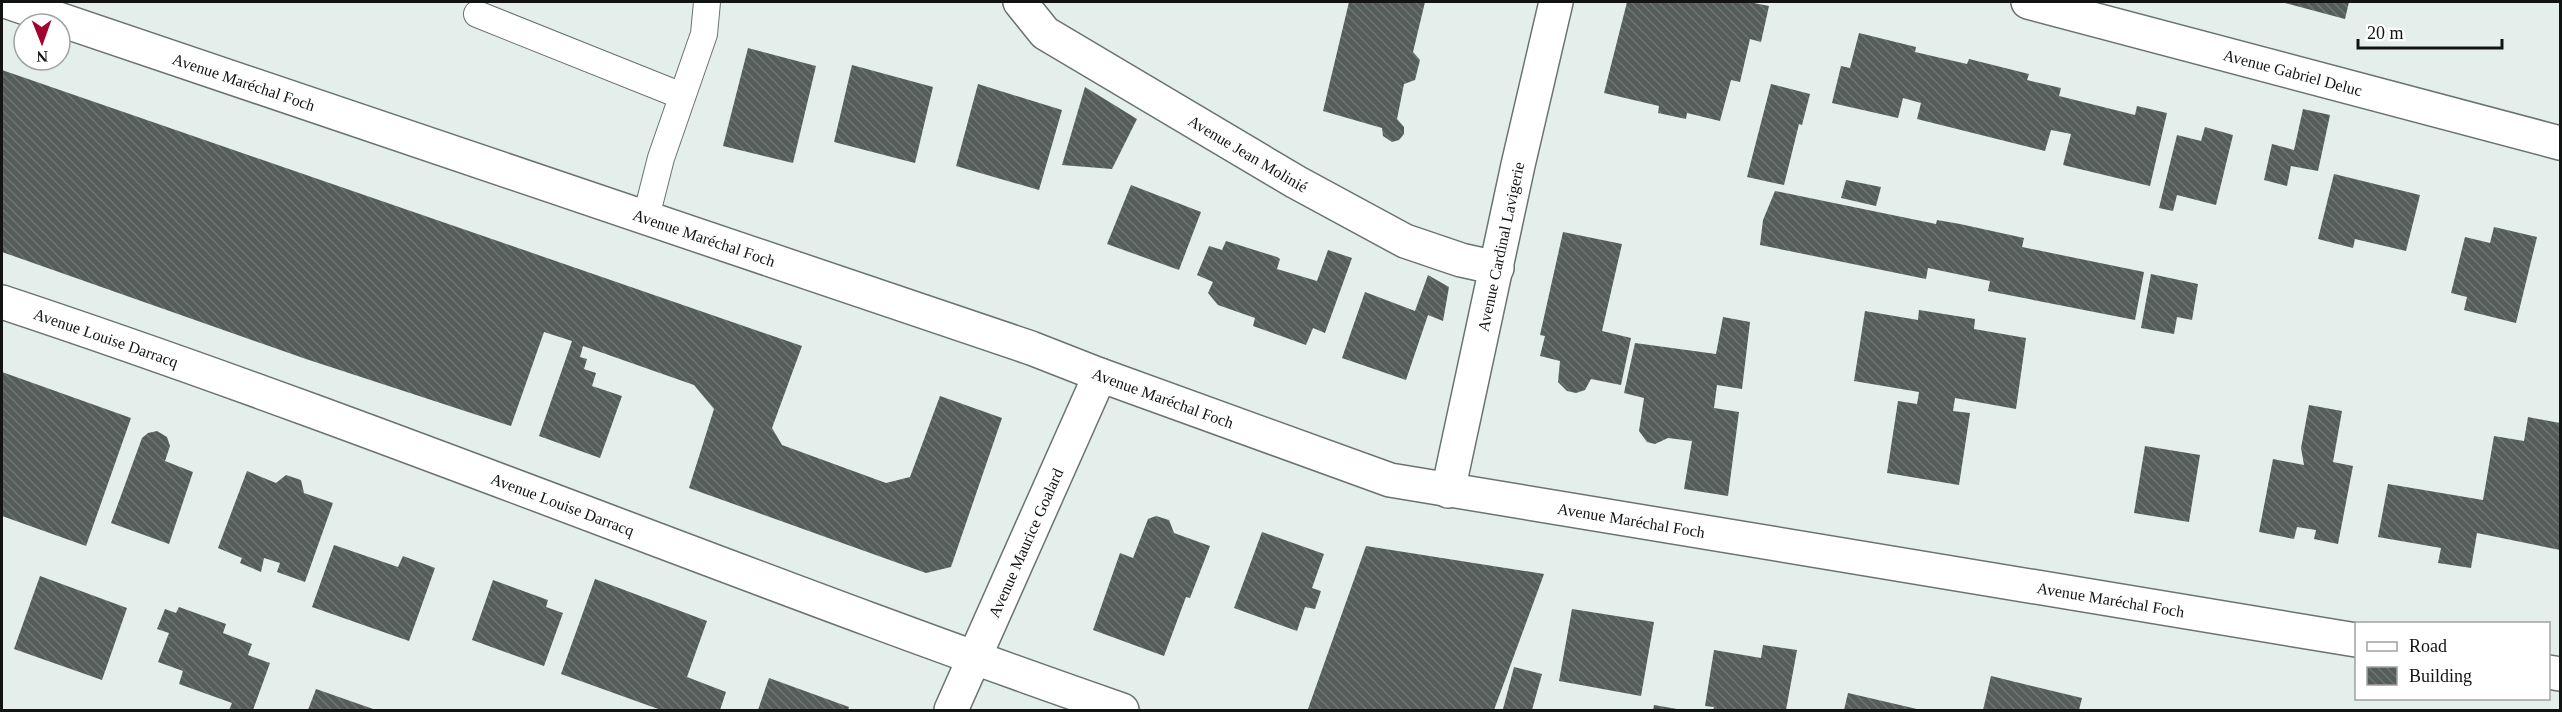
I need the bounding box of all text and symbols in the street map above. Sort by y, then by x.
north arrow [12,12,72,72]
scale bar [2358,12,2502,50]
text: 20 m [2367,23,2404,43]
street label: Avenue Gabriel Deluc [2222,46,2364,99]
text: N [36,48,48,65]
street label: Avenue Maréchal Foch [171,50,317,114]
street label: Avenue Jean Molinié [1185,112,1311,195]
street label: Avenue Cardinal Lavigerie [1474,160,1527,333]
street label: Avenue Maréchal Foch [631,206,778,269]
street label: Avenue Louise Darracq [32,305,181,371]
street label: Avenue Maréchal Foch [1090,364,1236,431]
street label: Avenue Maurice Goalard [985,466,1066,620]
street label: Avenue Louise Darracq [489,469,637,540]
street label: Avenue Maréchal Foch [1556,499,1706,541]
street label: Avenue Maréchal Foch [2036,579,2186,620]
legend [2355,622,2550,700]
text: Road [2409,636,2447,656]
text: Building [2409,666,2472,686]

